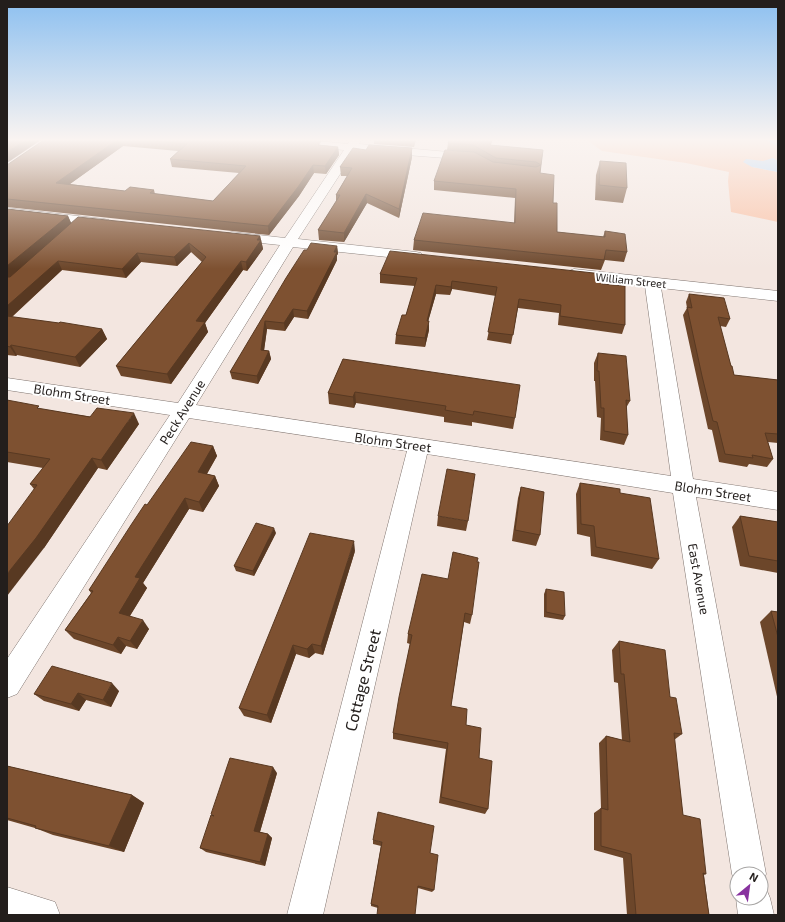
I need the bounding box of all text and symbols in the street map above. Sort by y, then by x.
street label: William Street [595,270,667,290]
street label: Peck Avenue [156,377,208,447]
street label: Blohm Street [33,380,111,408]
street label: Blohm Street [354,429,432,455]
street label: Blohm Street [674,477,752,505]
street label: East Avenue [685,542,713,616]
street label: Cottage Street [340,627,384,733]
north arrow [729,866,769,906]
text: N [747,869,761,884]

